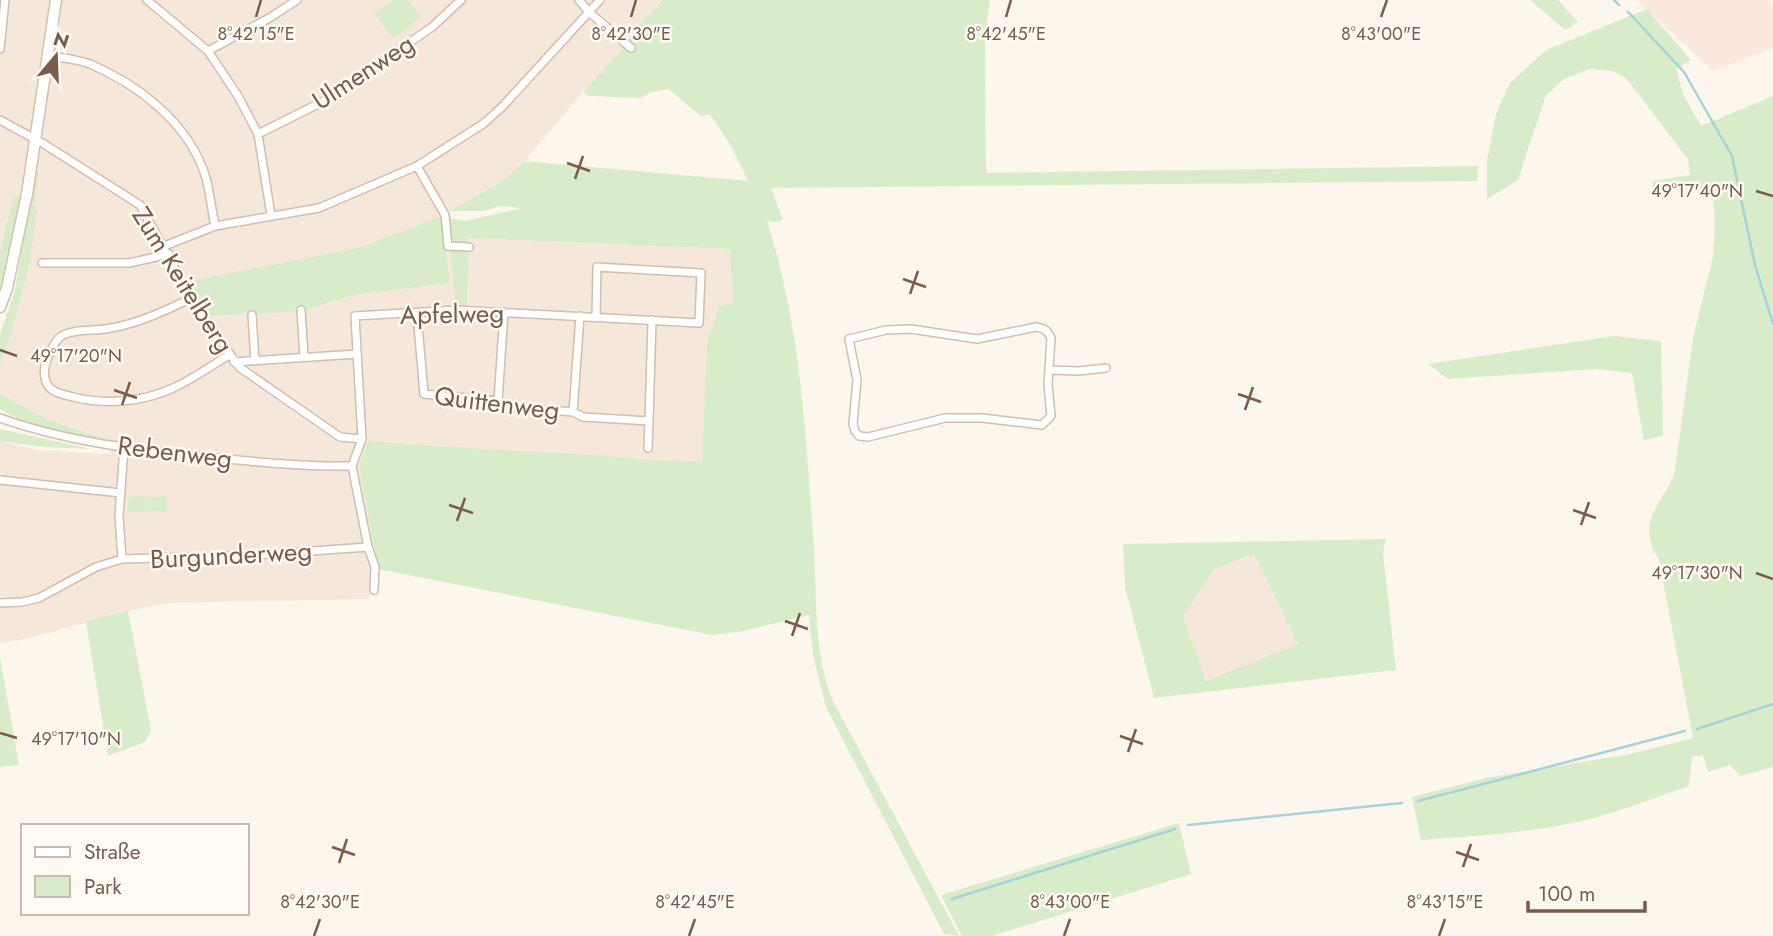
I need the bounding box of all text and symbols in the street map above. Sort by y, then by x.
north arrow [21,21,91,91]
text: 8°42'15"E [217,21,295,47]
text: 8°42'30"E [591,21,671,47]
text: 8°42'45"E [966,21,1046,47]
text: 8°43'00"E [1341,21,1421,47]
text: N [50,25,73,56]
street label: Ulmenweg [304,25,422,119]
text: 49°17'40"N [1651,178,1743,204]
street label: Zum Keitelberg [123,199,243,361]
street label: Apfelweg [400,294,504,334]
text: 49°17'20"N [30,343,122,369]
street label: Quittenweg [432,376,562,430]
street label: Rebenweg [116,426,234,478]
street label: Burgunderweg [149,532,313,578]
text: 49°17'30"N [1651,560,1743,586]
text: 49°17'10"N [31,726,121,752]
legend [21,824,248,915]
text: Straße [84,837,141,867]
scale bar [1528,870,1645,914]
text: Park [84,872,122,902]
text: 100 m [1538,879,1595,909]
text: 8°42'30"E [280,889,360,915]
text: 8°42'45"E [655,889,735,915]
text: 8°43'00"E [1030,889,1110,915]
text: 8°43'15"E [1407,889,1483,915]

